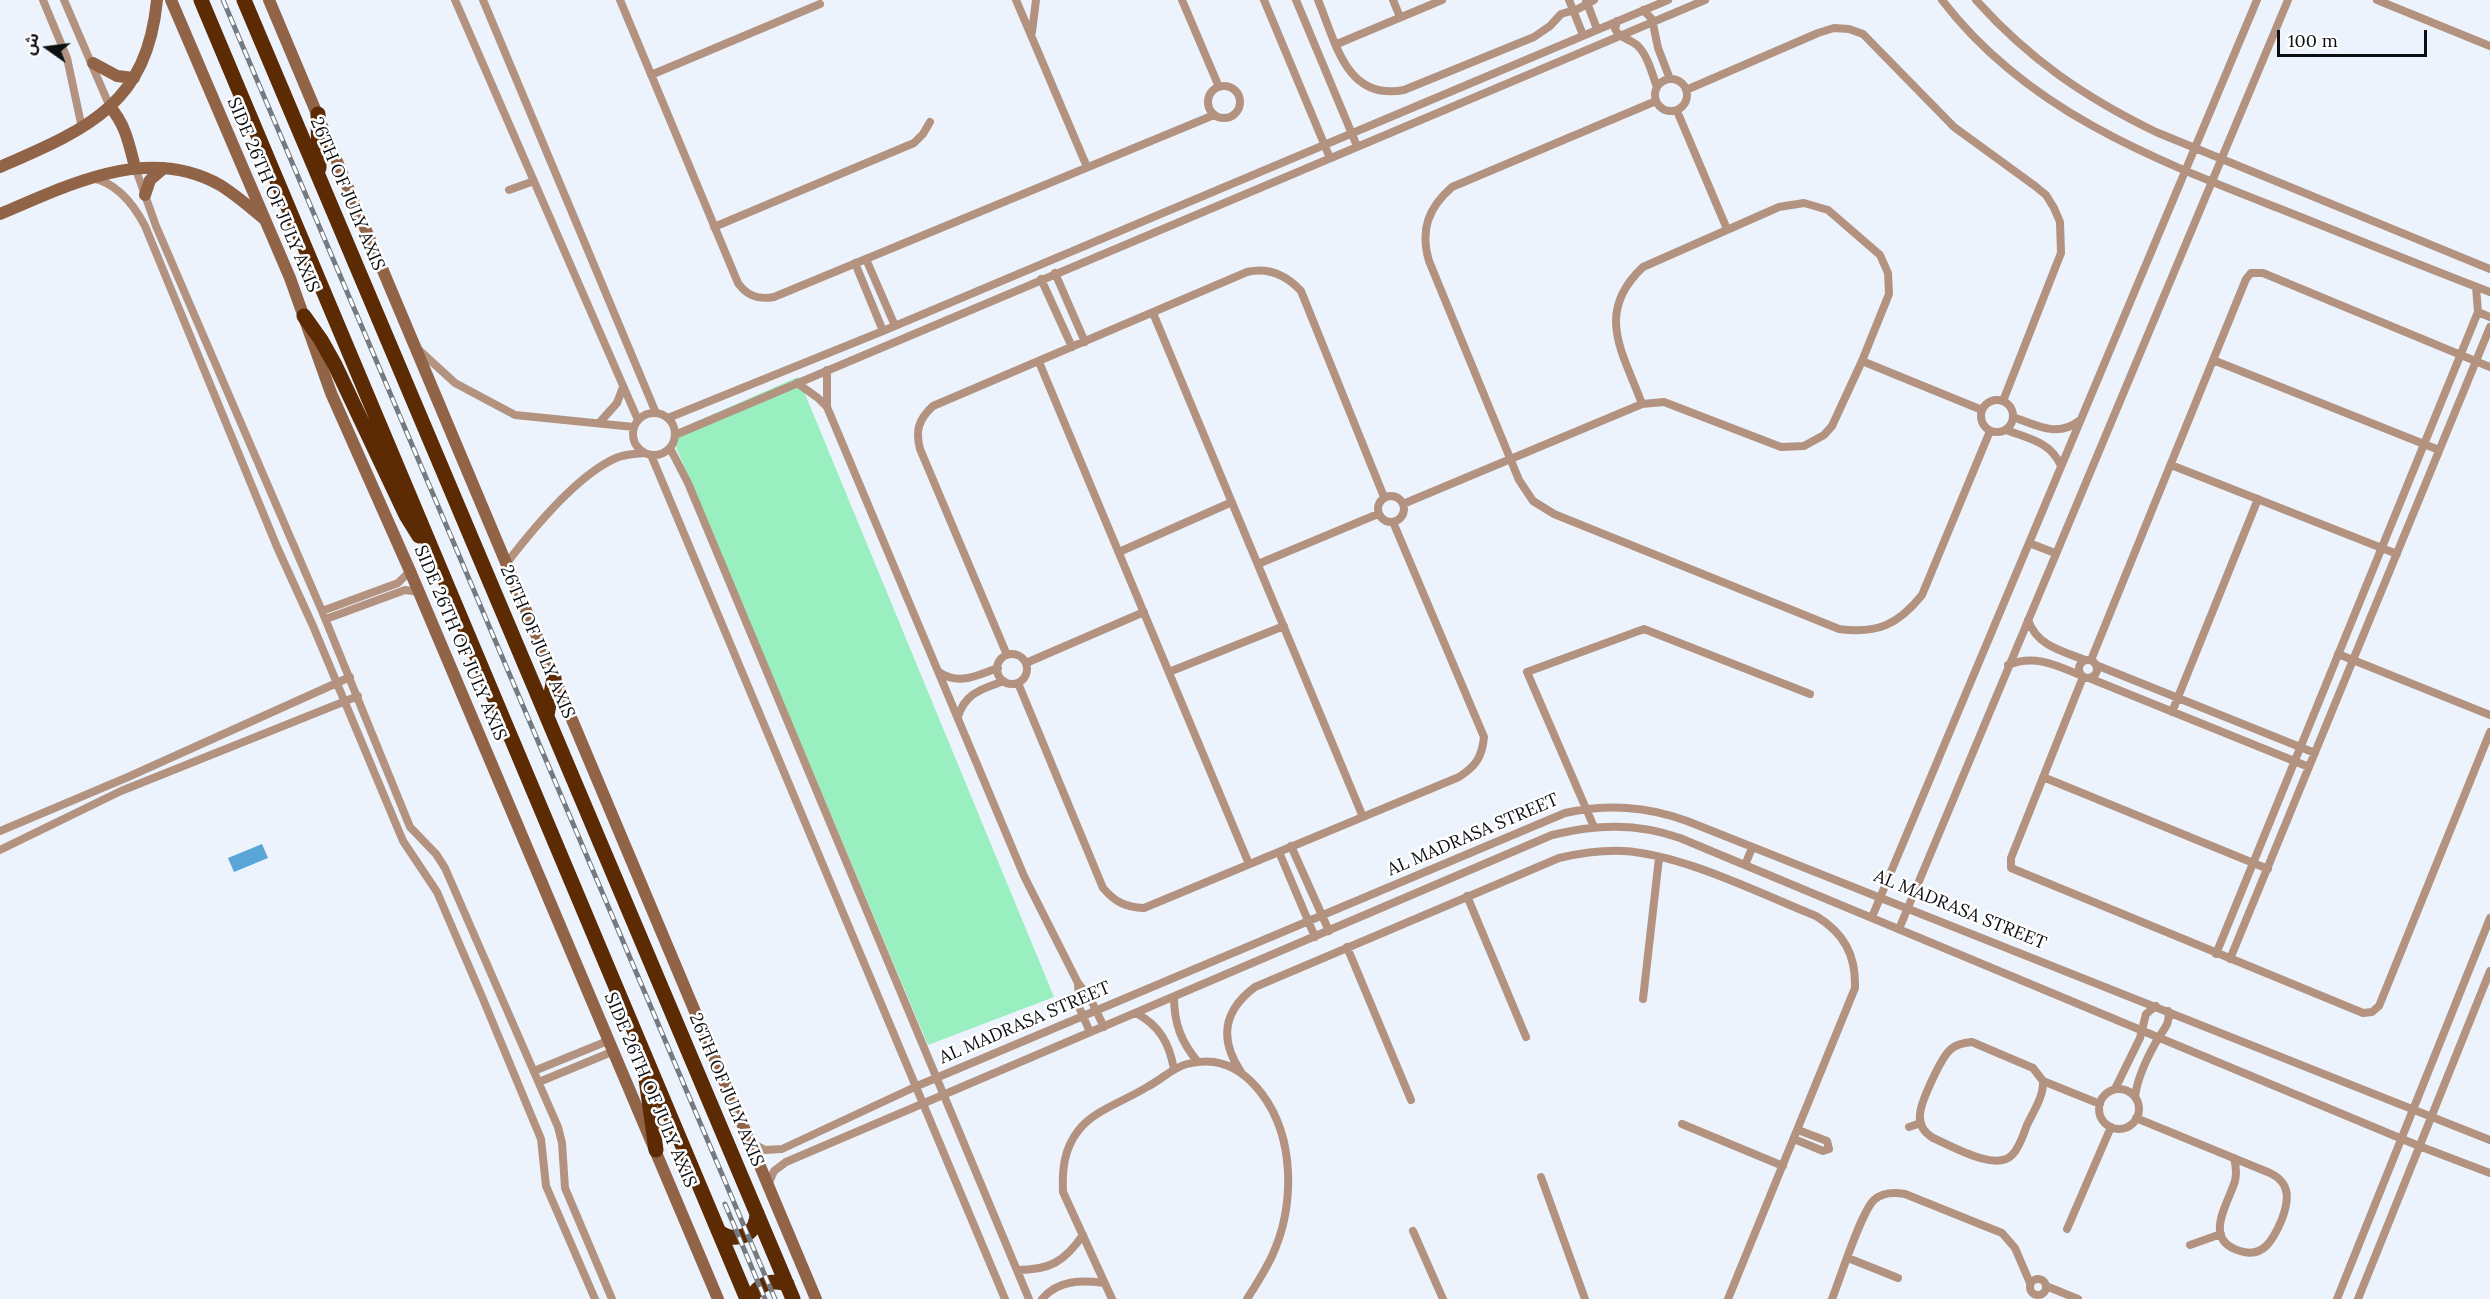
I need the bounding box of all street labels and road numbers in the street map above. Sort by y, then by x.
street label: SIDE 26TH OF JULY AXIS [222,94,324,296]
street label: 26TH OF JULY AXIS [305,114,389,274]
street label: SIDE 26TH OF JULY AXIS [409,542,511,744]
street label: 26TH OF JULY AXIS [495,562,579,722]
street label: AL MADRASA STREET [1384,789,1562,881]
street label: AL MADRASA STREET [1871,866,2049,954]
street label: AL MADRASA STREET [936,977,1114,1069]
street label: SIDE 26TH OF JULY AXIS [599,989,701,1191]
street label: 26TH OF JULY AXIS [684,1010,768,1170]

